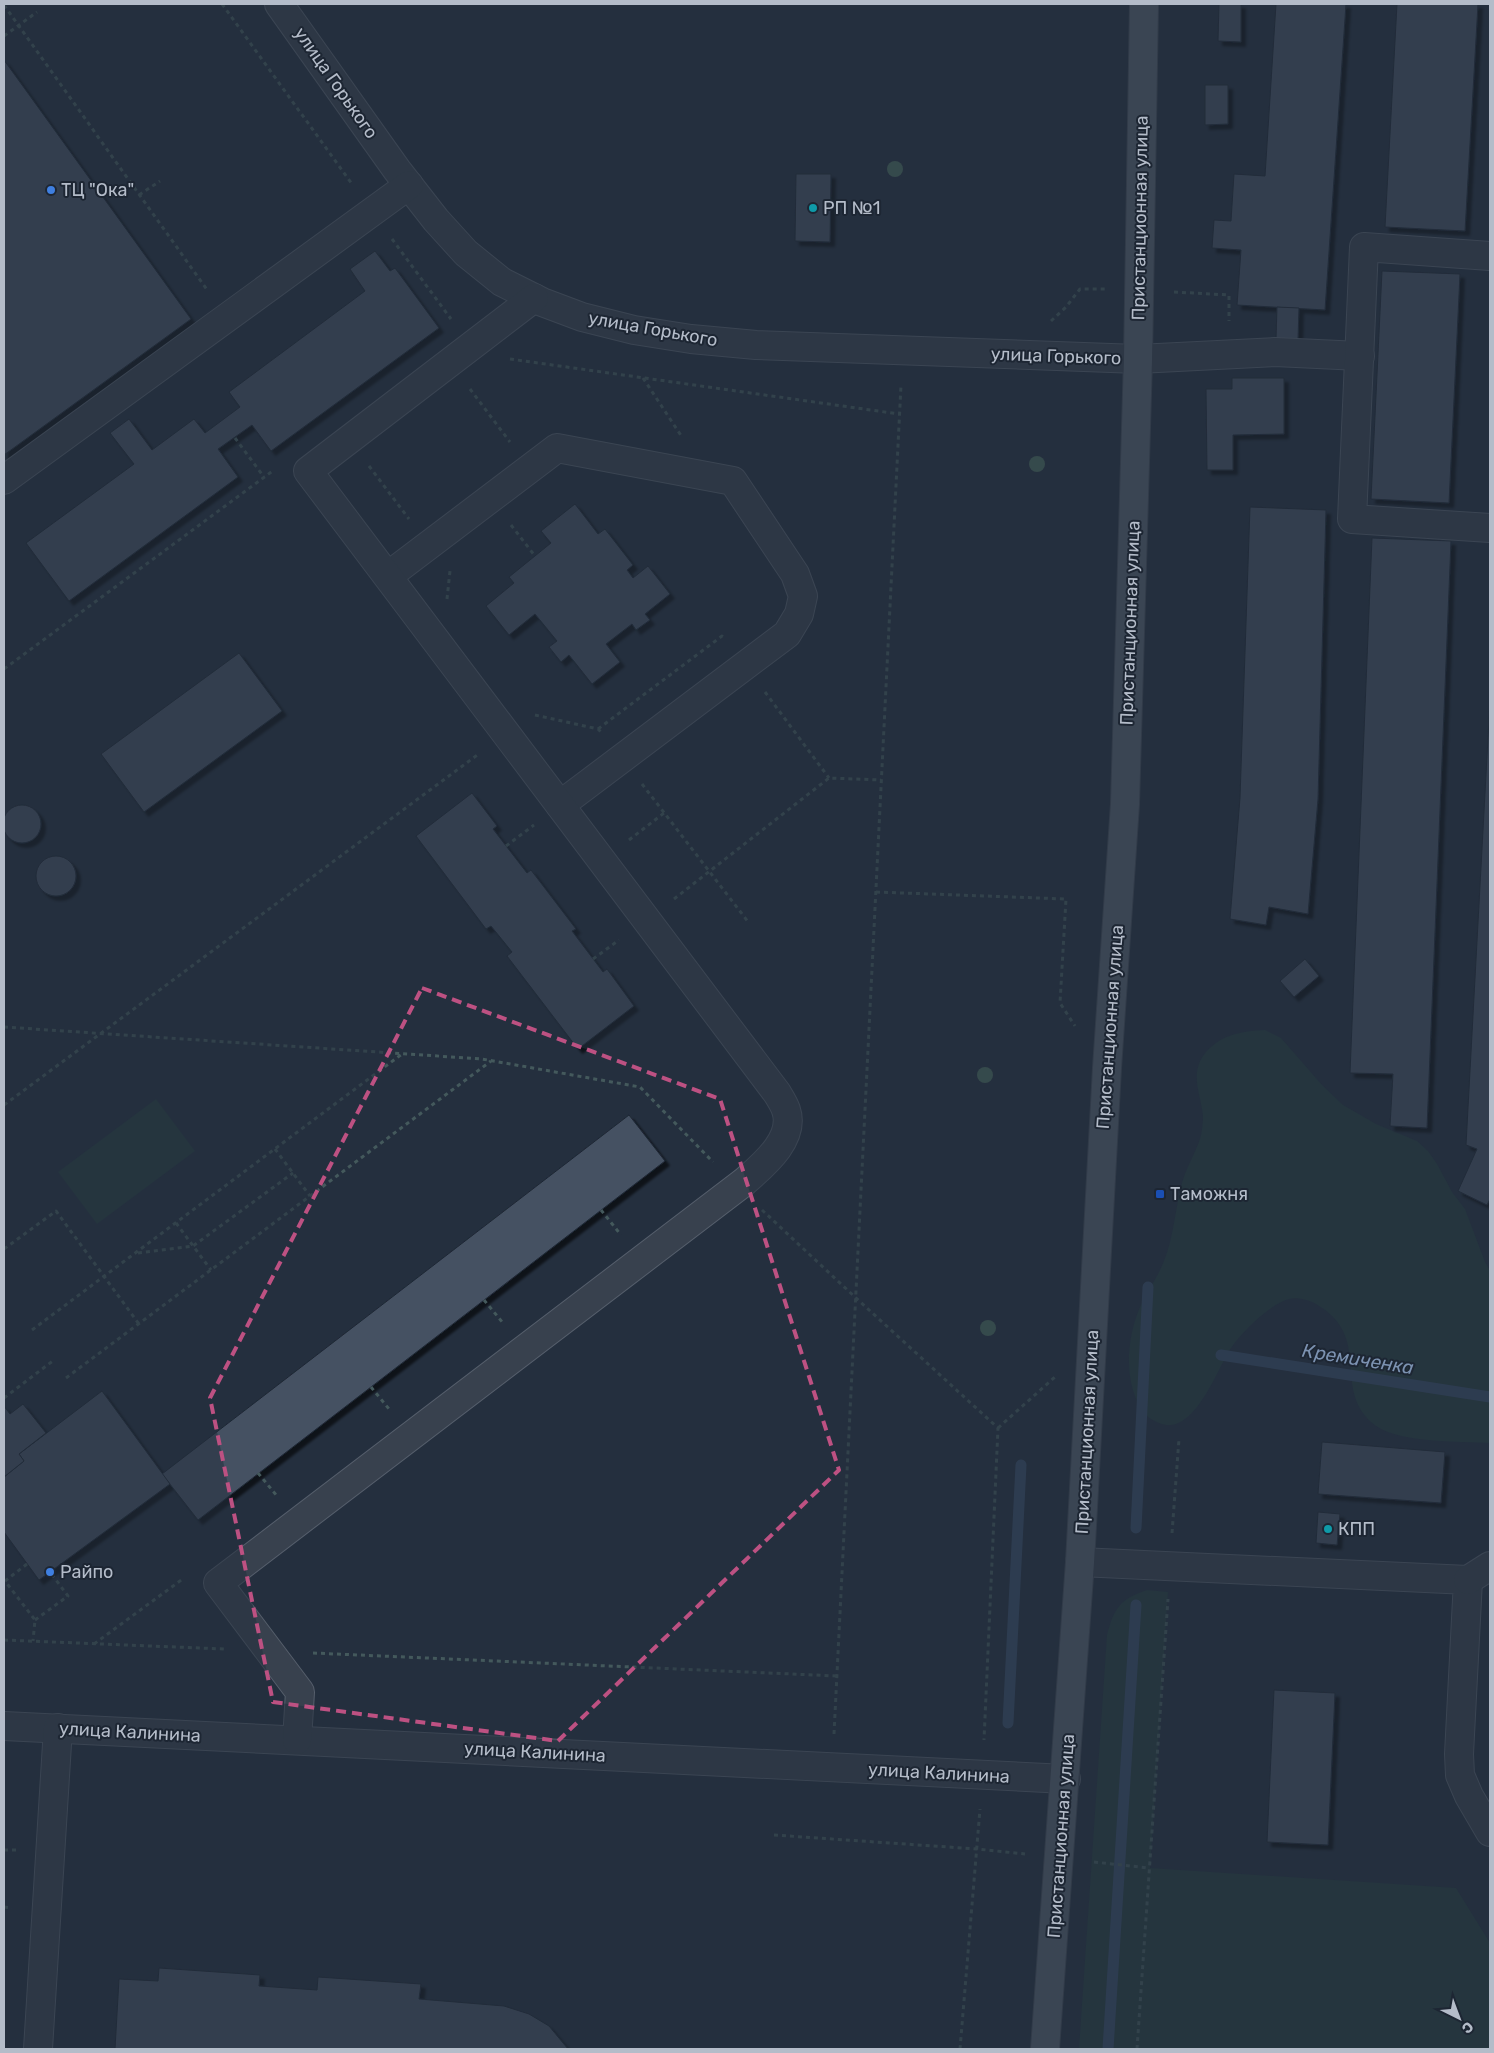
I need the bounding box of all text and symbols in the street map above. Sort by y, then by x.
street label: улица Горького [289,23,383,143]
street label: Пристанционная улица [1127,115,1153,321]
place label: ТЦ "Ока" [61,179,134,201]
marker: ТЦ "Ока" [45,184,57,196]
place label: РП №1 [823,197,880,219]
marker: РП №1 [807,202,819,214]
street label: улица Горького [587,307,719,351]
street label: улица Горького [990,343,1122,369]
street label: Пристанционная улица [1115,520,1145,726]
street label: Пристанционная улица [1092,924,1128,1130]
place label: Таможня [1170,1183,1248,1205]
marker: Таможня [1154,1188,1166,1200]
street label: Пристанционная улица [1071,1329,1103,1535]
water label: Кремиченка [1301,1339,1415,1379]
place label: КПП [1338,1518,1375,1540]
marker: КПП [1322,1523,1334,1535]
place label: Райпо [60,1561,113,1583]
marker: Райпо [44,1566,56,1578]
street label: улица Калинина [59,1717,201,1747]
street label: Пристанционная улица [1043,1733,1079,1939]
street label: улица Калинина [464,1737,606,1767]
street label: улица Калинина [868,1758,1010,1788]
north arrow [1434,1993,1484,2043]
text: С [1458,2018,1477,2037]

